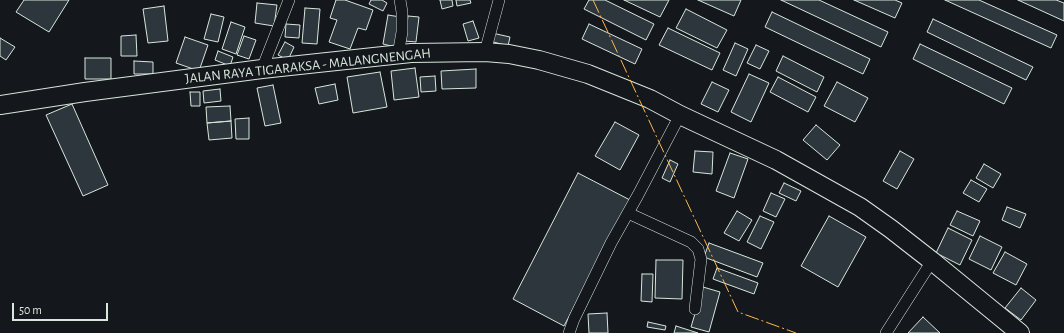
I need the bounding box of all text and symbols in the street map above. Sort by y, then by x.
street label: JALAN RAYA TIGARAKSA - MALANGNENGAH [184,45,432,87]
scale bar [14,295,110,321]
text: 50 m [19,304,42,316]

